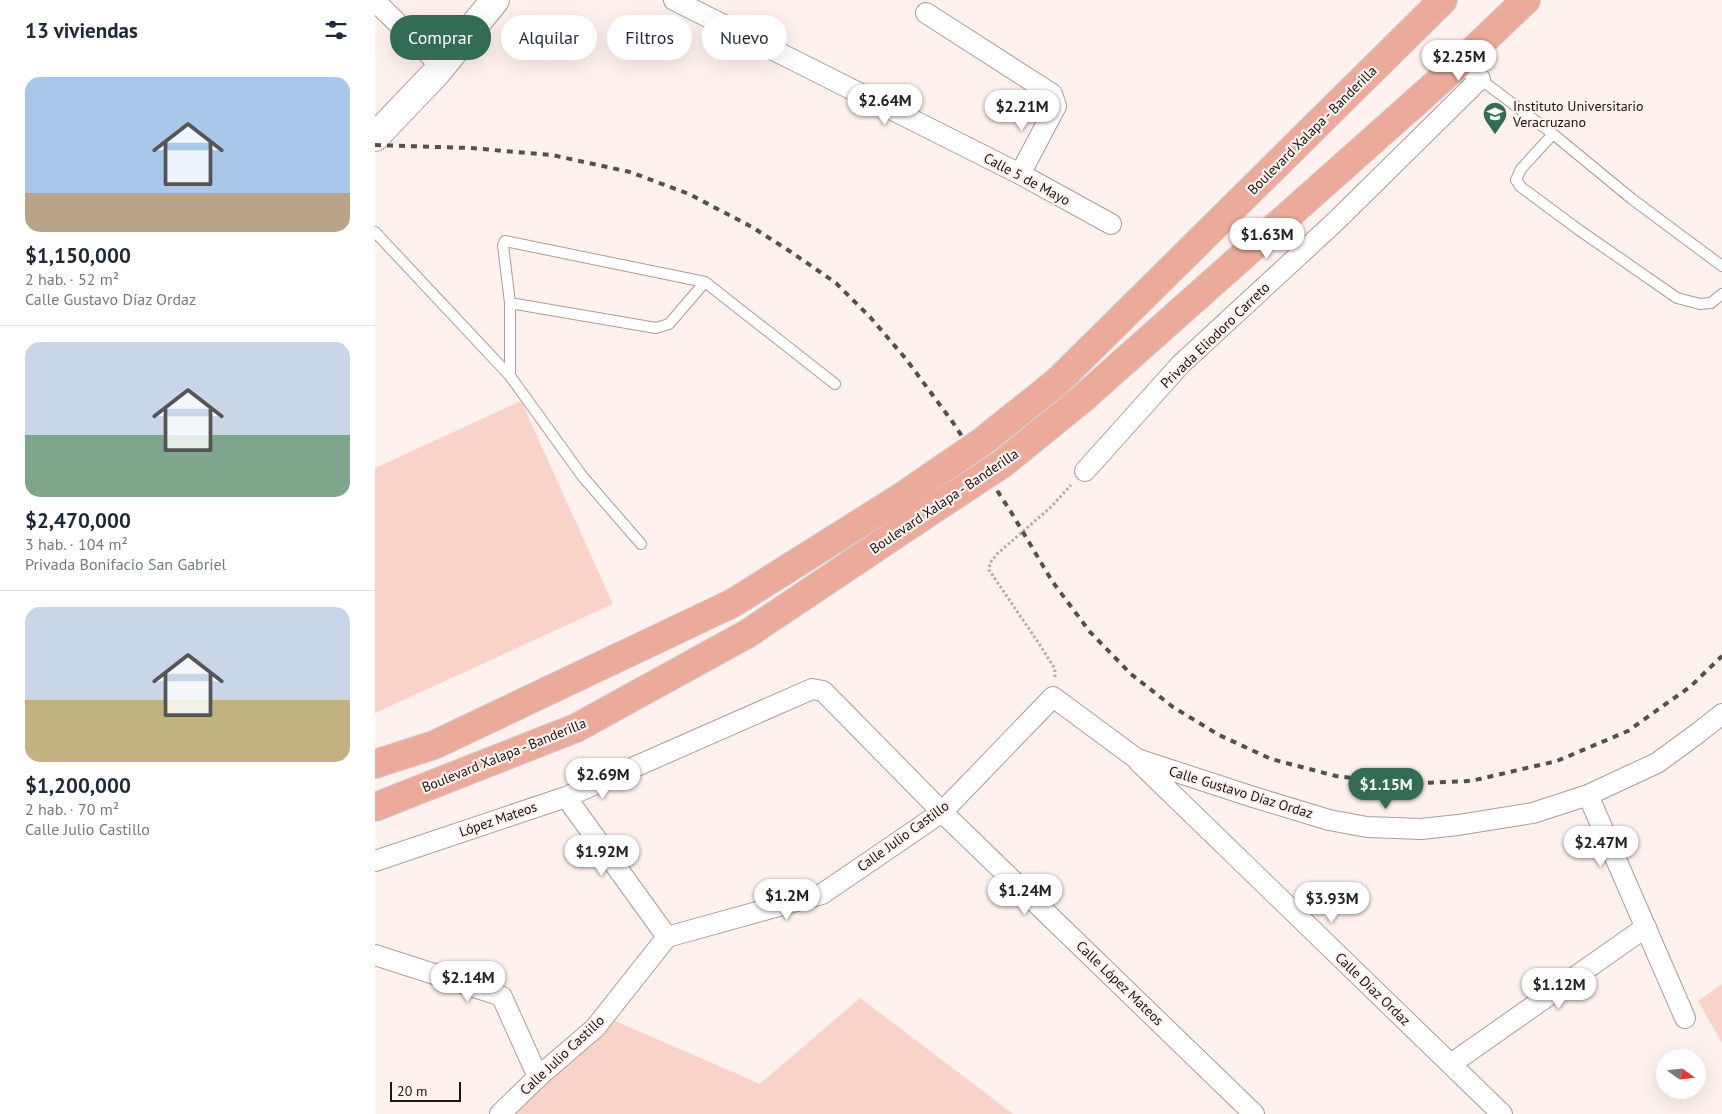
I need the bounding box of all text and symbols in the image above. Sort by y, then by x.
chip: Comprar [390,15,491,60]
chip: Alquilar [501,15,597,60]
chip: Filtros [607,15,692,60]
chip: Nuevo [702,15,787,60]
icon: filters [322,16,350,44]
text: 13 viviendas [25,17,138,44]
pin: $2.25M [1418,39,1500,82]
text: $2.25M [1432,46,1486,66]
street label: Boulevard Xalapa - Banderilla [1244,62,1380,198]
pin: $2.64M [844,84,926,126]
text: $2.64M [858,90,912,110]
pin: $2.21M [981,90,1063,132]
text: $2.21M [995,96,1049,116]
place label: Instituto Universitario Veracruzano [1512,97,1644,131]
school or university icon: Instituto Universitario Veracruzano [1482,101,1508,135]
icon: home [143,109,233,199]
street label: Calle 5 de Mayo [981,149,1073,209]
pin: $1.63M [1226,218,1308,260]
text: $1.63M [1240,224,1294,244]
text: $1,150,000 [25,242,131,269]
text: 2 hab. · 52 m² [25,269,119,289]
street label: Privada Eliodoro Carreto [1157,278,1273,392]
text: Calle Gustavo Díaz Ordaz [25,289,196,309]
icon: home [143,375,233,465]
street label: Boulevard Xalapa - Banderilla [866,444,1022,558]
text: $2,470,000 [25,507,131,534]
text: 3 hab. · 104 m² [25,534,128,554]
text: Privada Bonifacio San Gabriel [25,554,226,574]
icon: home [143,640,233,730]
street label: Boulevard Xalapa - Banderilla [419,714,589,796]
pin: $2.69M [562,758,644,800]
street label: Calle Gustavo Díaz Ordaz [1167,761,1315,823]
text: $2.69M [576,764,630,784]
pin: $1.15M [1345,768,1427,810]
text: $1,200,000 [25,772,131,799]
text: $1.15M [1359,774,1413,794]
street label: López Mateos [457,797,539,841]
street label: Calle Julio Castillo [854,797,952,875]
text: 2 hab. · 70 m² [25,799,119,819]
text: Calle Julio Castillo [25,819,150,839]
pin: $2.47M [1560,826,1642,868]
text: $2.47M [1574,832,1628,852]
pin: $1.92M [561,834,643,877]
text: $1.92M [575,841,629,861]
pin: $1.24M [984,874,1066,916]
pin: $1.2M [752,878,822,921]
text: $1.24M [998,880,1052,900]
pin: $3.93M [1291,882,1373,924]
text: $1.2M [765,885,809,905]
text: $3.93M [1305,888,1359,908]
street label: Calle López Mateos [1072,937,1168,1029]
street label: Calle Díaz Ordaz [1331,948,1415,1030]
pin: $2.14M [427,960,509,1003]
text: $2.14M [441,967,495,987]
pin: $1.12M [1518,968,1600,1010]
text: $1.12M [1532,974,1586,994]
street label: Calle Julio Castillo [516,1011,608,1099]
north arrow [1656,1049,1706,1099]
map controls [1656,1049,1706,1099]
scale bar [390,1079,461,1102]
text: 20 m [397,1082,427,1100]

